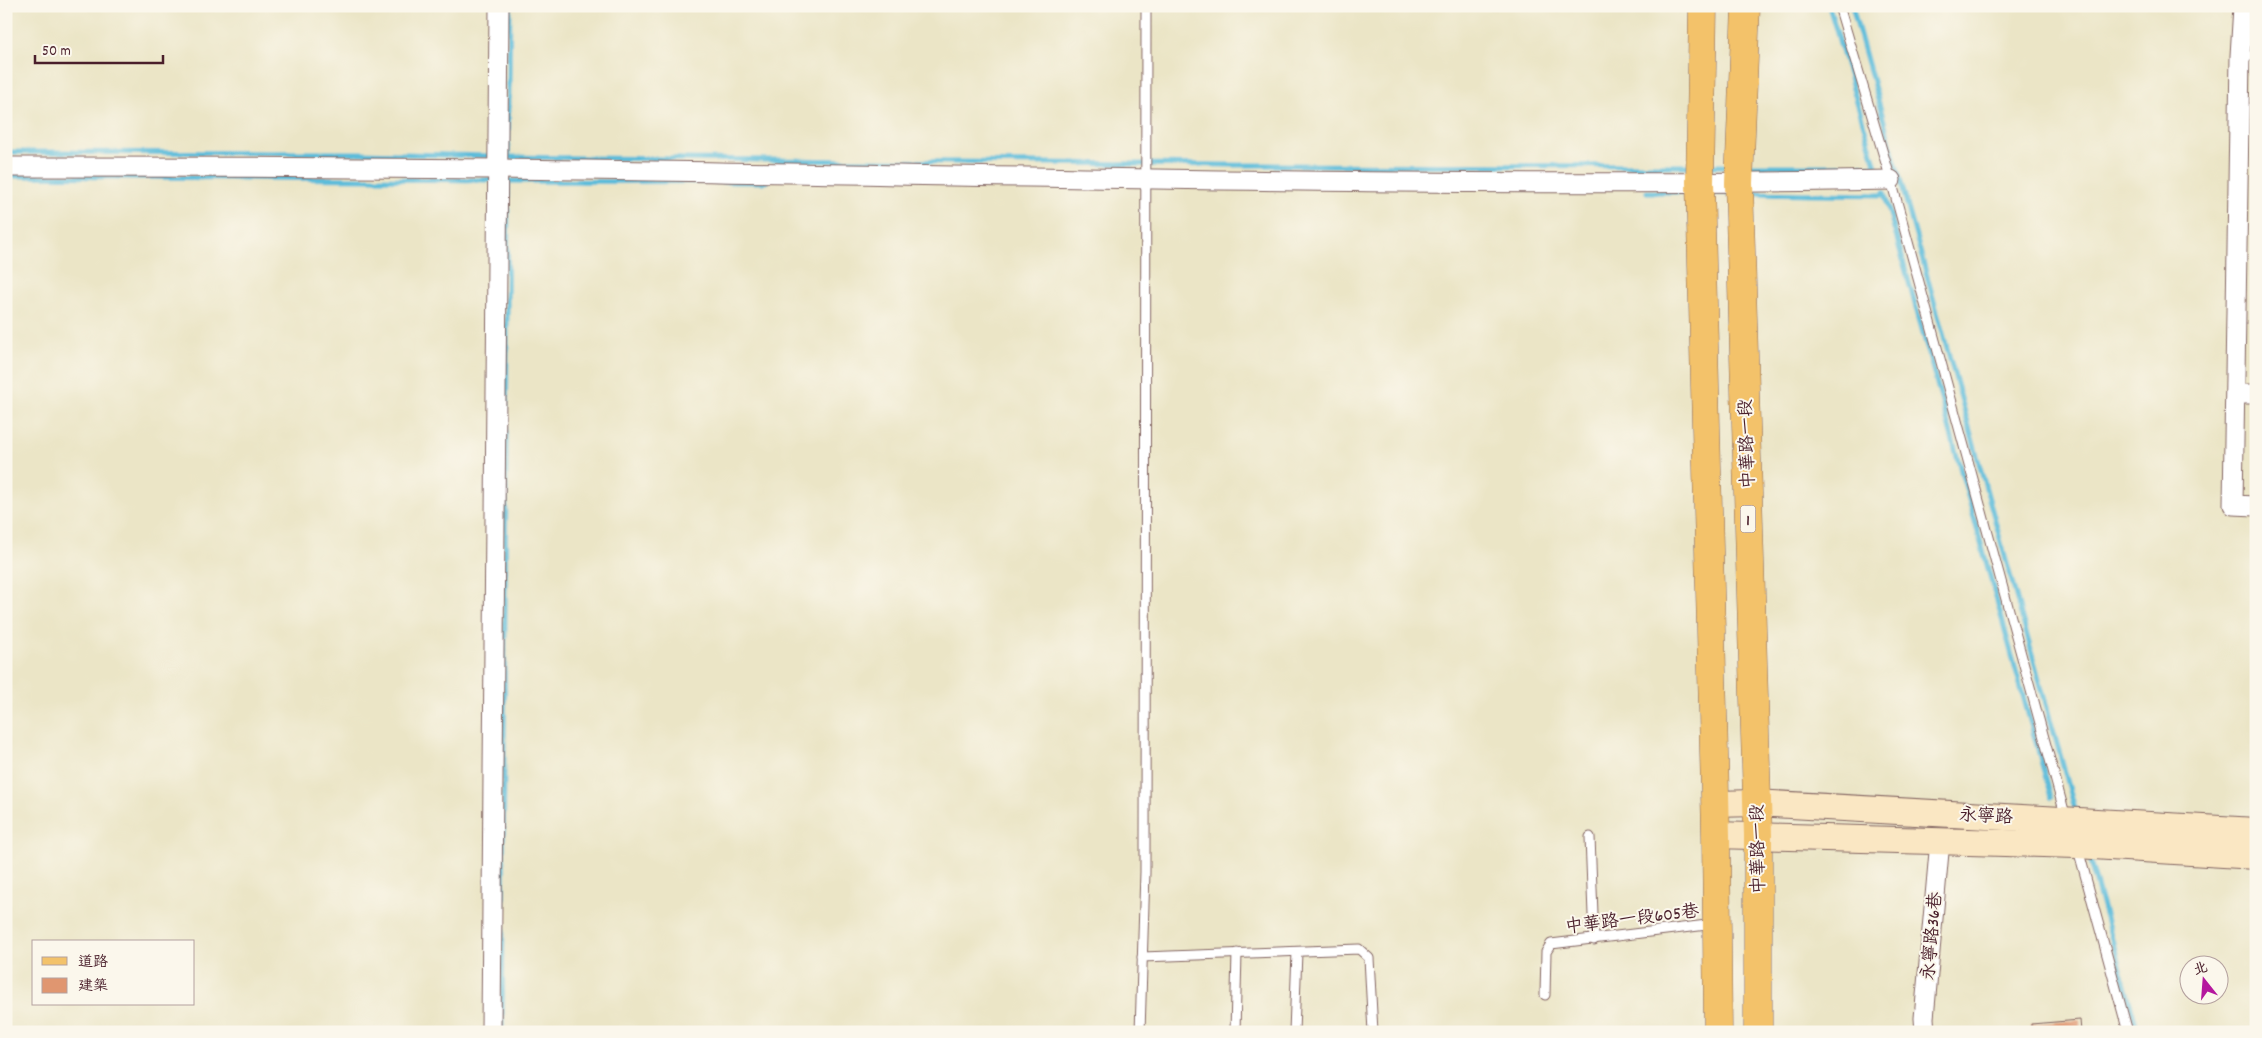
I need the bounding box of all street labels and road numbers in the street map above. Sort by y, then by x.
street label: 中華路一段 [1734,399,1763,489]
road number: 1 [1740,506,1756,532]
street label: 中華路一段 [1746,804,1773,894]
street label: 永寧路 [1958,804,2013,831]
street label: 永寧路36巷 [1917,891,1950,982]
street label: 中華路一段605巷 [1564,900,1701,941]

